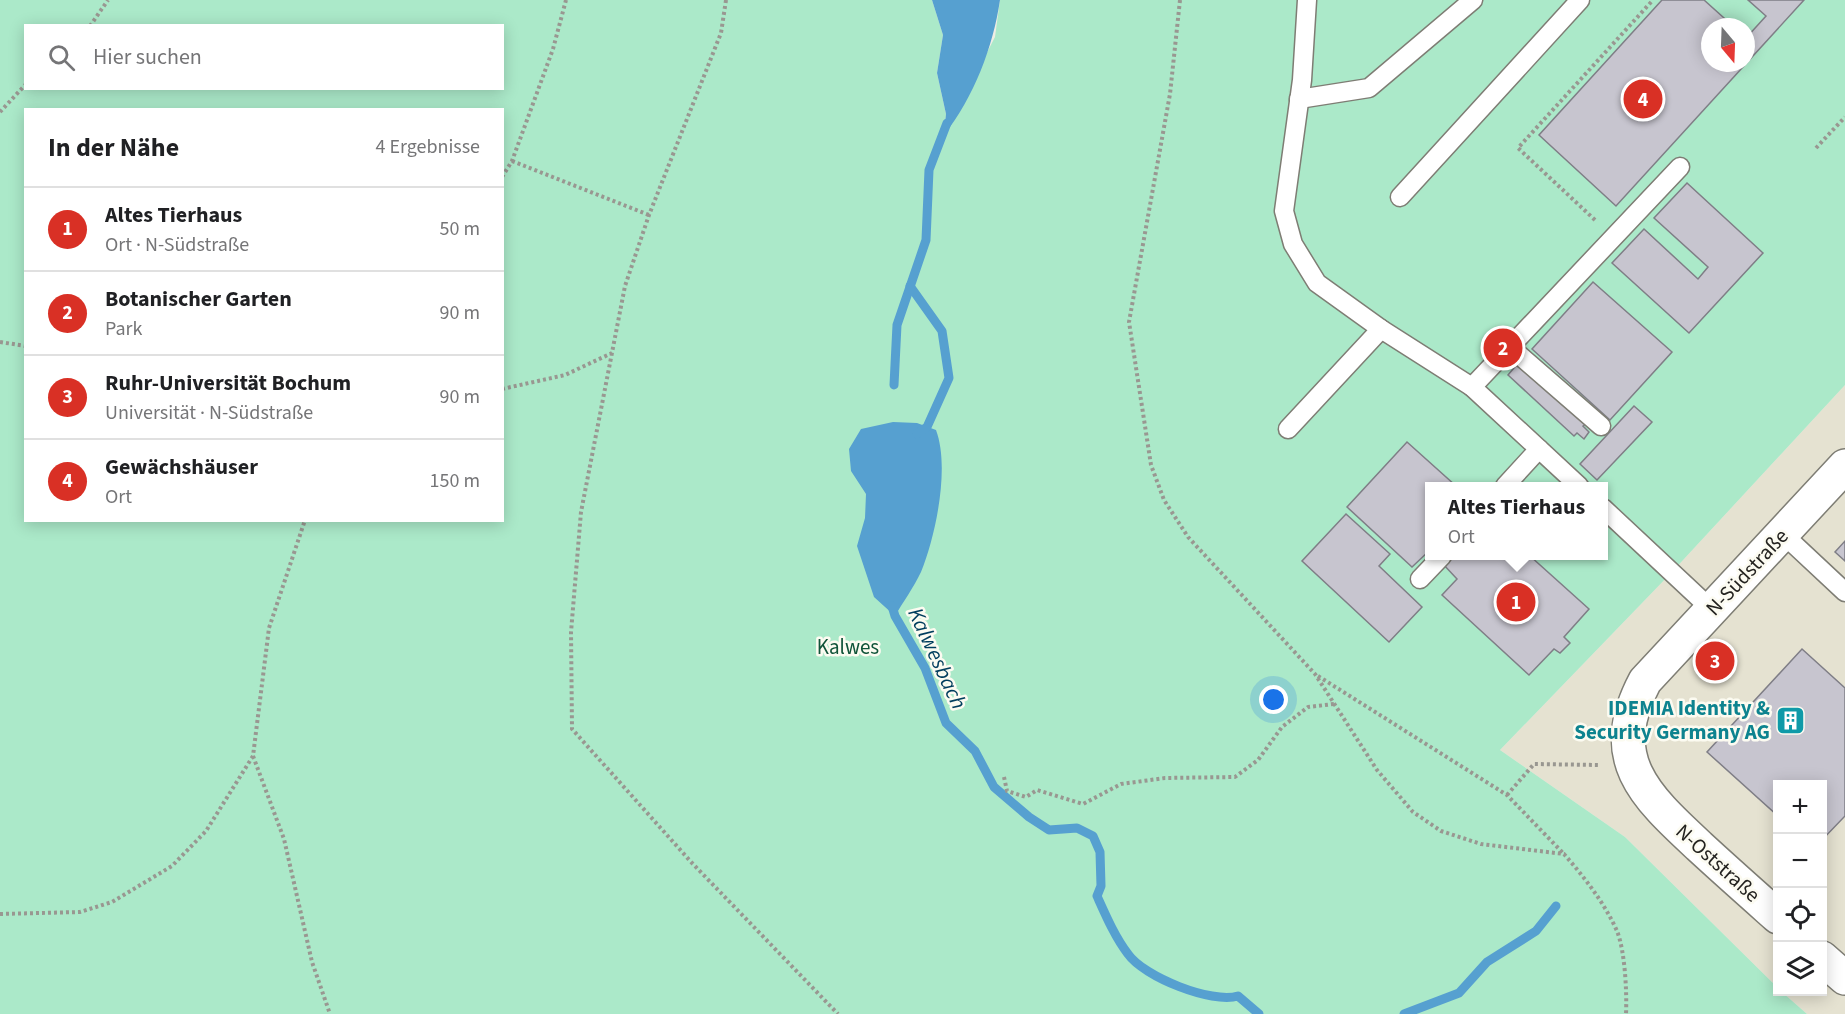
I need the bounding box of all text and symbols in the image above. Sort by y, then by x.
north arrow [1701,18,1755,72]
search box [24,24,504,90]
icon: search [45,41,78,74]
text: Hier suchen [93,41,202,73]
pin: 4 [1624,76,1662,122]
text: In der Nähe [48,129,179,166]
text: 4 Ergebnisse [375,133,480,161]
text: Altes Tierhaus [105,199,242,231]
text: 1 [62,215,73,243]
text: 50 m [440,215,480,243]
text: Ort · N-Südstraße [105,231,249,259]
text: Botanischer Garten [105,283,292,315]
text: 2 [62,299,73,327]
text: 90 m [440,299,480,327]
text: Park [105,315,142,343]
pin: 2 [1484,326,1522,370]
text: Ruhr-Universität Bochum [105,367,351,399]
text: 3 [62,383,73,411]
text: 90 m [440,383,480,411]
text: Universität · N-Südstraße [105,399,313,427]
text: Gewächshäuser [105,451,258,483]
text: 4 [62,467,73,495]
text: 150 m [430,467,480,495]
popup [1425,482,1608,560]
text: Ort [105,483,132,511]
text: Altes Tierhaus [1448,491,1585,523]
street label: N-Südstraße [1699,522,1795,622]
text: Ort [1448,523,1475,551]
pin: 1 [1496,580,1536,624]
water label: Kalwesbach [900,602,975,715]
park label: Kalwes [817,632,879,662]
pin: 3 [1696,638,1734,684]
your location [1259,685,1288,714]
place label: IDEMIA Identity & Security Germany AG [1574,693,1770,747]
building icon: IDEMIA Identity & Security Germany AG [1775,704,1807,736]
map controls [1773,780,1827,996]
button: + [1773,780,1827,834]
street label: N-Oststraße [1669,817,1767,909]
button: − [1773,834,1827,888]
button: locate [1773,888,1827,942]
button: layers [1773,942,1827,996]

